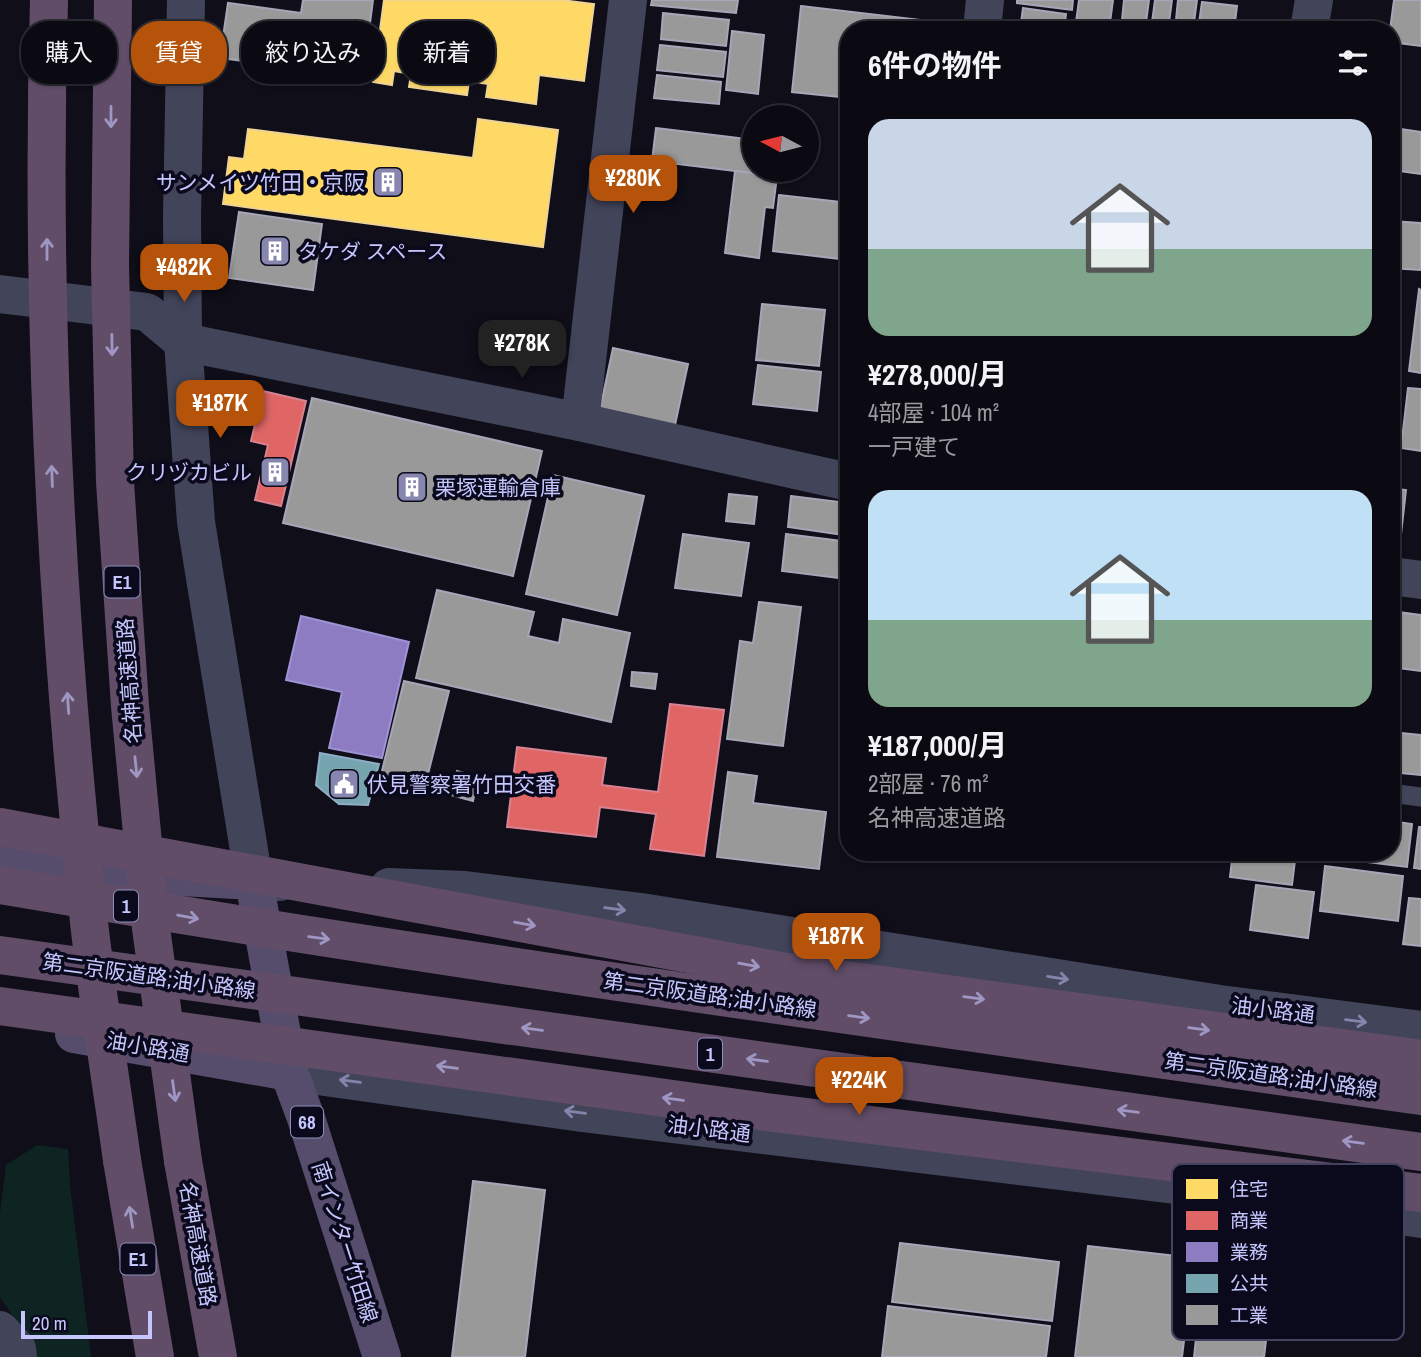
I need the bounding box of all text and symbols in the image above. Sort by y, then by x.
chip: 購入 [21,21,117,84]
chip: 賃貸 [131,21,227,84]
chip: 絞り込み [241,21,385,84]
chip: 新着 [399,21,495,84]
icon: filters [1334,44,1372,82]
text: 6件の物件 [868,45,1002,85]
one-way arrow [104,105,118,128]
north arrow [742,105,819,182]
map controls [742,105,819,182]
pin: ¥280K [584,156,682,215]
text: ¥280K [605,162,661,193]
building icon: サンメイツ竹田・京阪 [371,165,405,199]
icon: home [1057,165,1183,291]
place label: サンメイツ竹田・京阪 [156,168,365,197]
building icon: タケダ スペース [258,234,292,268]
one-way arrow [40,237,54,260]
place label: タケダ スペース [298,237,447,266]
pin: ¥482K [135,244,233,304]
text: ¥482K [156,251,212,282]
pin: ¥278K [473,320,571,380]
text: ¥278K [494,327,550,358]
one-way arrow [105,333,119,356]
text: ¥278,000/月 [868,354,1007,394]
pin: ¥187K [171,380,269,440]
text: ¥187K [192,387,248,418]
text: 4部屋 · 104 m² [868,397,999,428]
text: 一戸建て [868,431,960,462]
building icon: クリヅカビル [258,455,292,489]
place label: クリヅカビル [126,458,252,487]
one-way arrow [46,465,59,488]
building icon: 栗塚運輸倉庫 [395,470,429,504]
place label: 栗塚運輸倉庫 [435,473,561,502]
icon: home [1057,536,1183,662]
road number: E1 [104,566,140,597]
street label: 名神高速道路 [110,617,148,745]
one-way arrow [61,692,74,715]
text: ¥187,000/月 [868,725,1007,765]
one-way arrow [130,756,143,778]
public building icon: 伏見警察署竹田交番 [327,767,361,801]
text: 2部屋 · 76 m² [868,768,988,799]
place label: 伏見警察署竹田交番 [367,770,556,799]
text: 名神高速道路 [868,802,1006,833]
road number: 1 [114,890,138,922]
one-way arrow [603,902,626,915]
one-way arrow [176,911,199,924]
pin: ¥187K [787,914,885,973]
one-way arrow [513,918,536,931]
text: ¥187K [808,920,864,951]
one-way arrow [307,932,330,945]
street label: 第二京阪道路;油小路線 [41,947,257,1005]
one-way arrow [737,959,760,973]
street label: 第二京阪道路;油小路線 [602,966,818,1024]
one-way arrow [1046,972,1069,985]
street label: 油小路通 [1230,990,1316,1030]
one-way arrow [962,991,985,1004]
one-way arrow [847,1010,870,1023]
one-way arrow [1344,1014,1366,1027]
one-way arrow [1187,1022,1210,1035]
one-way arrow [521,1023,544,1036]
street label: 油小路通 [104,1025,192,1069]
road number: 1 [698,1038,722,1070]
street label: 第二京阪道路;油小路線 [1163,1046,1379,1104]
one-way arrow [746,1054,769,1067]
pin: ¥224K [810,1058,908,1117]
one-way arrow [436,1061,459,1074]
text: ¥224K [831,1064,887,1095]
one-way arrow [339,1074,362,1087]
one-way arrow [167,1079,180,1101]
one-way arrow [662,1092,685,1105]
one-way arrow [1117,1105,1140,1118]
road number: 68 [291,1106,323,1138]
one-way arrow [565,1106,587,1119]
street label: 油小路通 [666,1109,752,1149]
one-way arrow [1343,1136,1365,1149]
street label: 南インター竹田線 [305,1158,385,1326]
legend [1172,1164,1404,1340]
text: 住宅 [1230,1176,1268,1202]
street label: 名神高速道路 [173,1179,223,1309]
one-way arrow [124,1206,137,1229]
text: 商業 [1230,1207,1268,1233]
text: 業務 [1230,1239,1268,1265]
road number: E1 [120,1244,156,1274]
text: 公共 [1230,1270,1268,1296]
text: 工業 [1230,1302,1268,1328]
scale bar [21,1308,152,1340]
text: 20 m [32,1310,67,1336]

